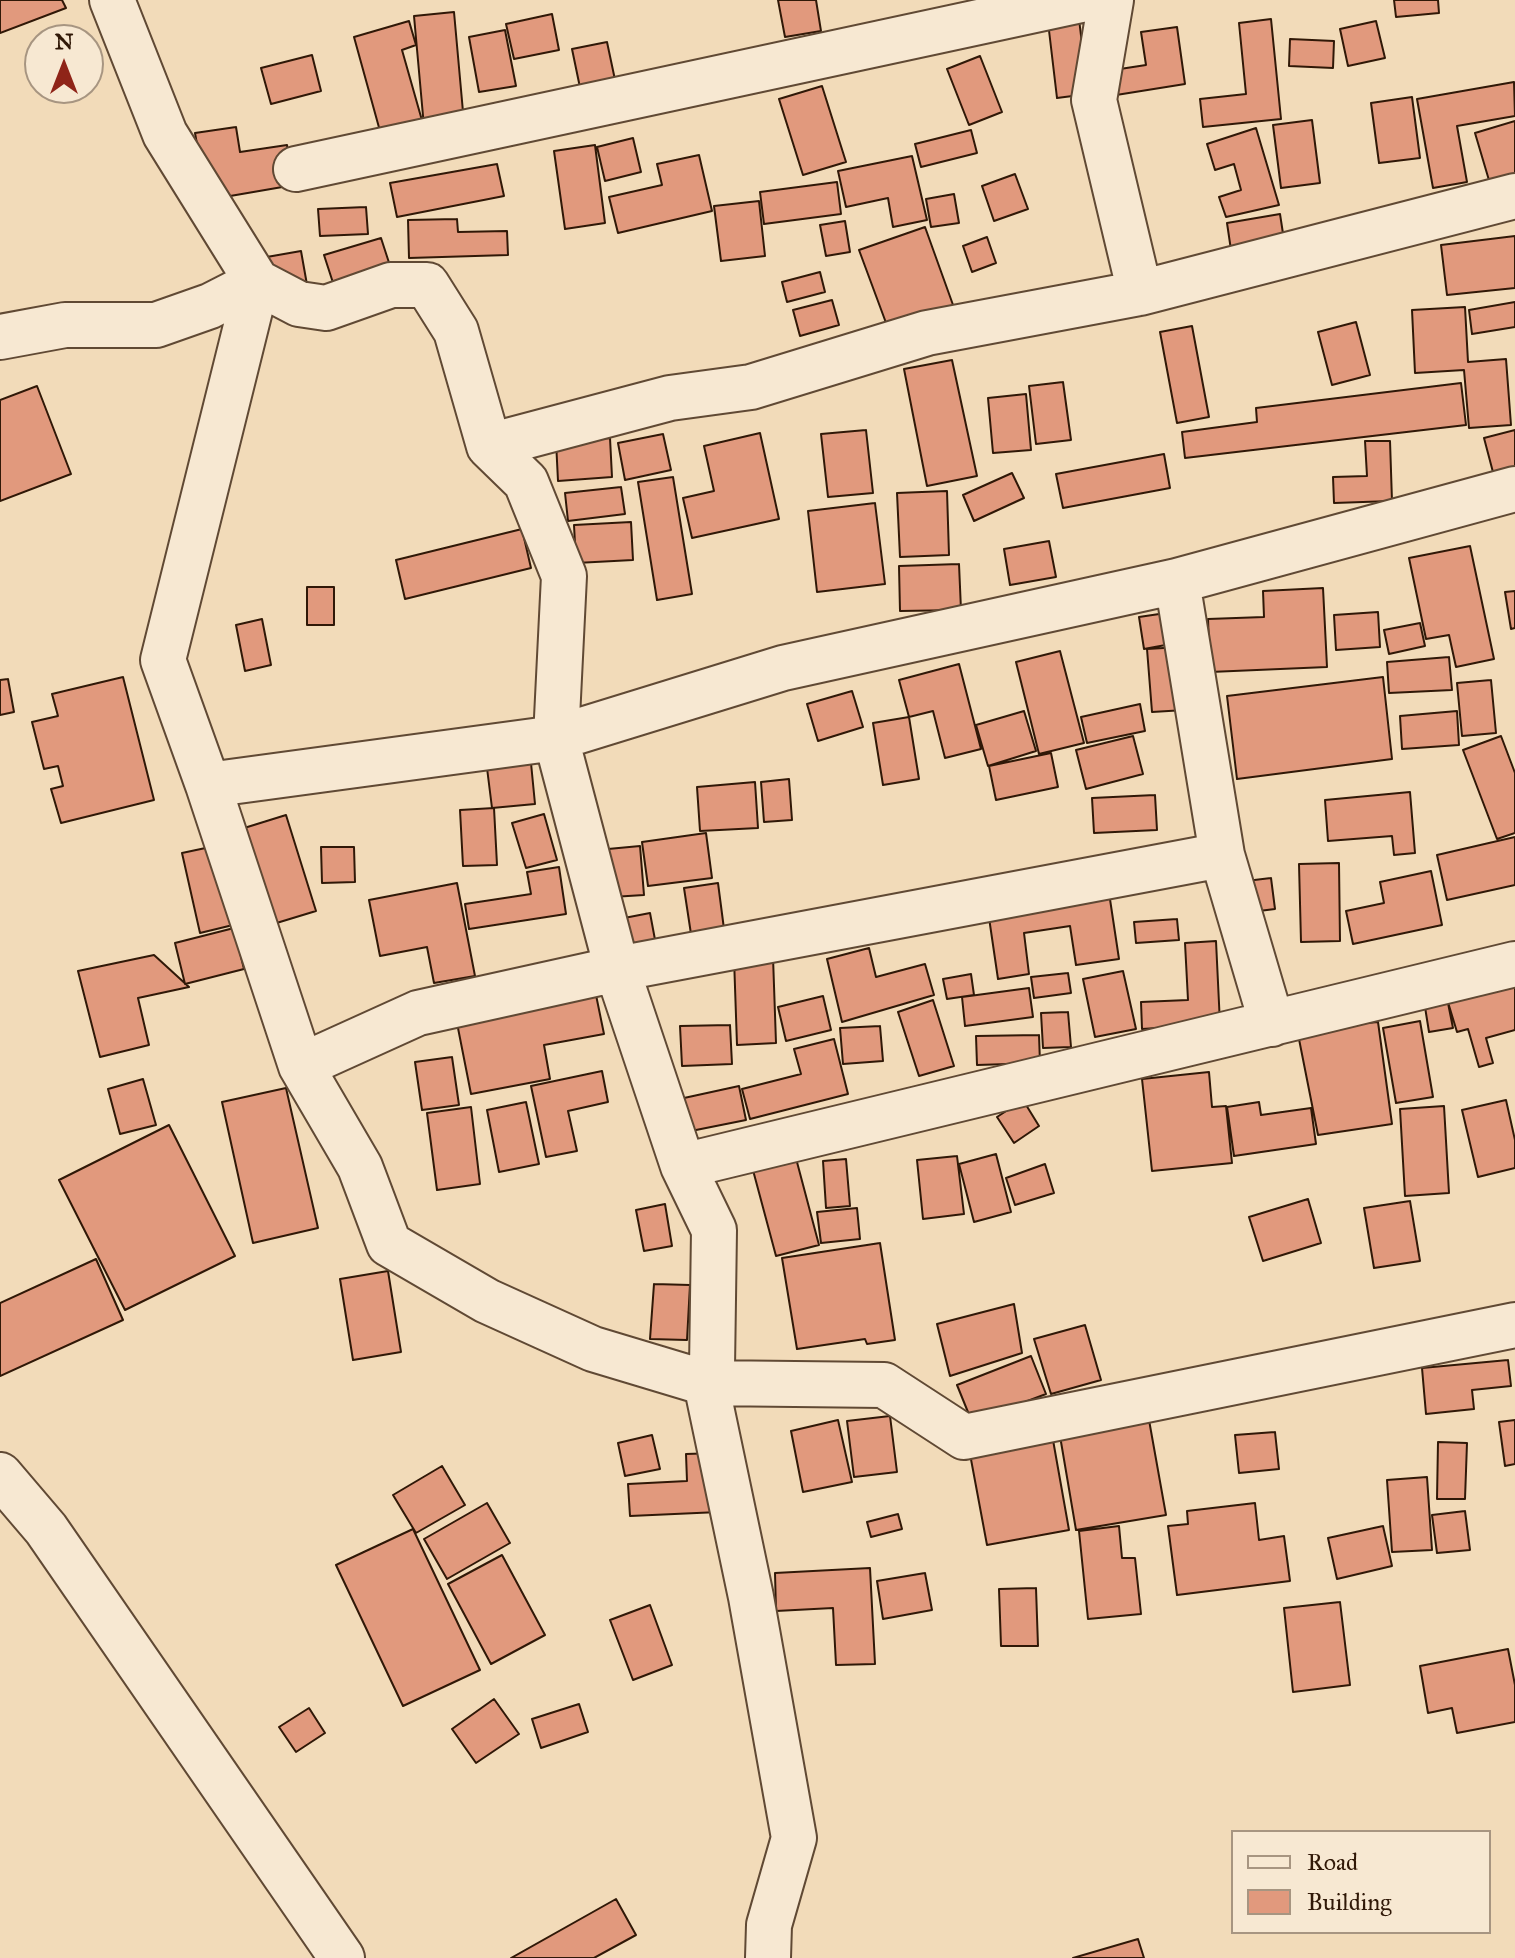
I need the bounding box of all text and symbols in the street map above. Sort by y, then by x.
north arrow [24,24,104,104]
text: N [55,28,73,55]
legend [1231,1830,1491,1934]
text: Road [1307,1847,1358,1877]
text: Building [1307,1887,1392,1917]

